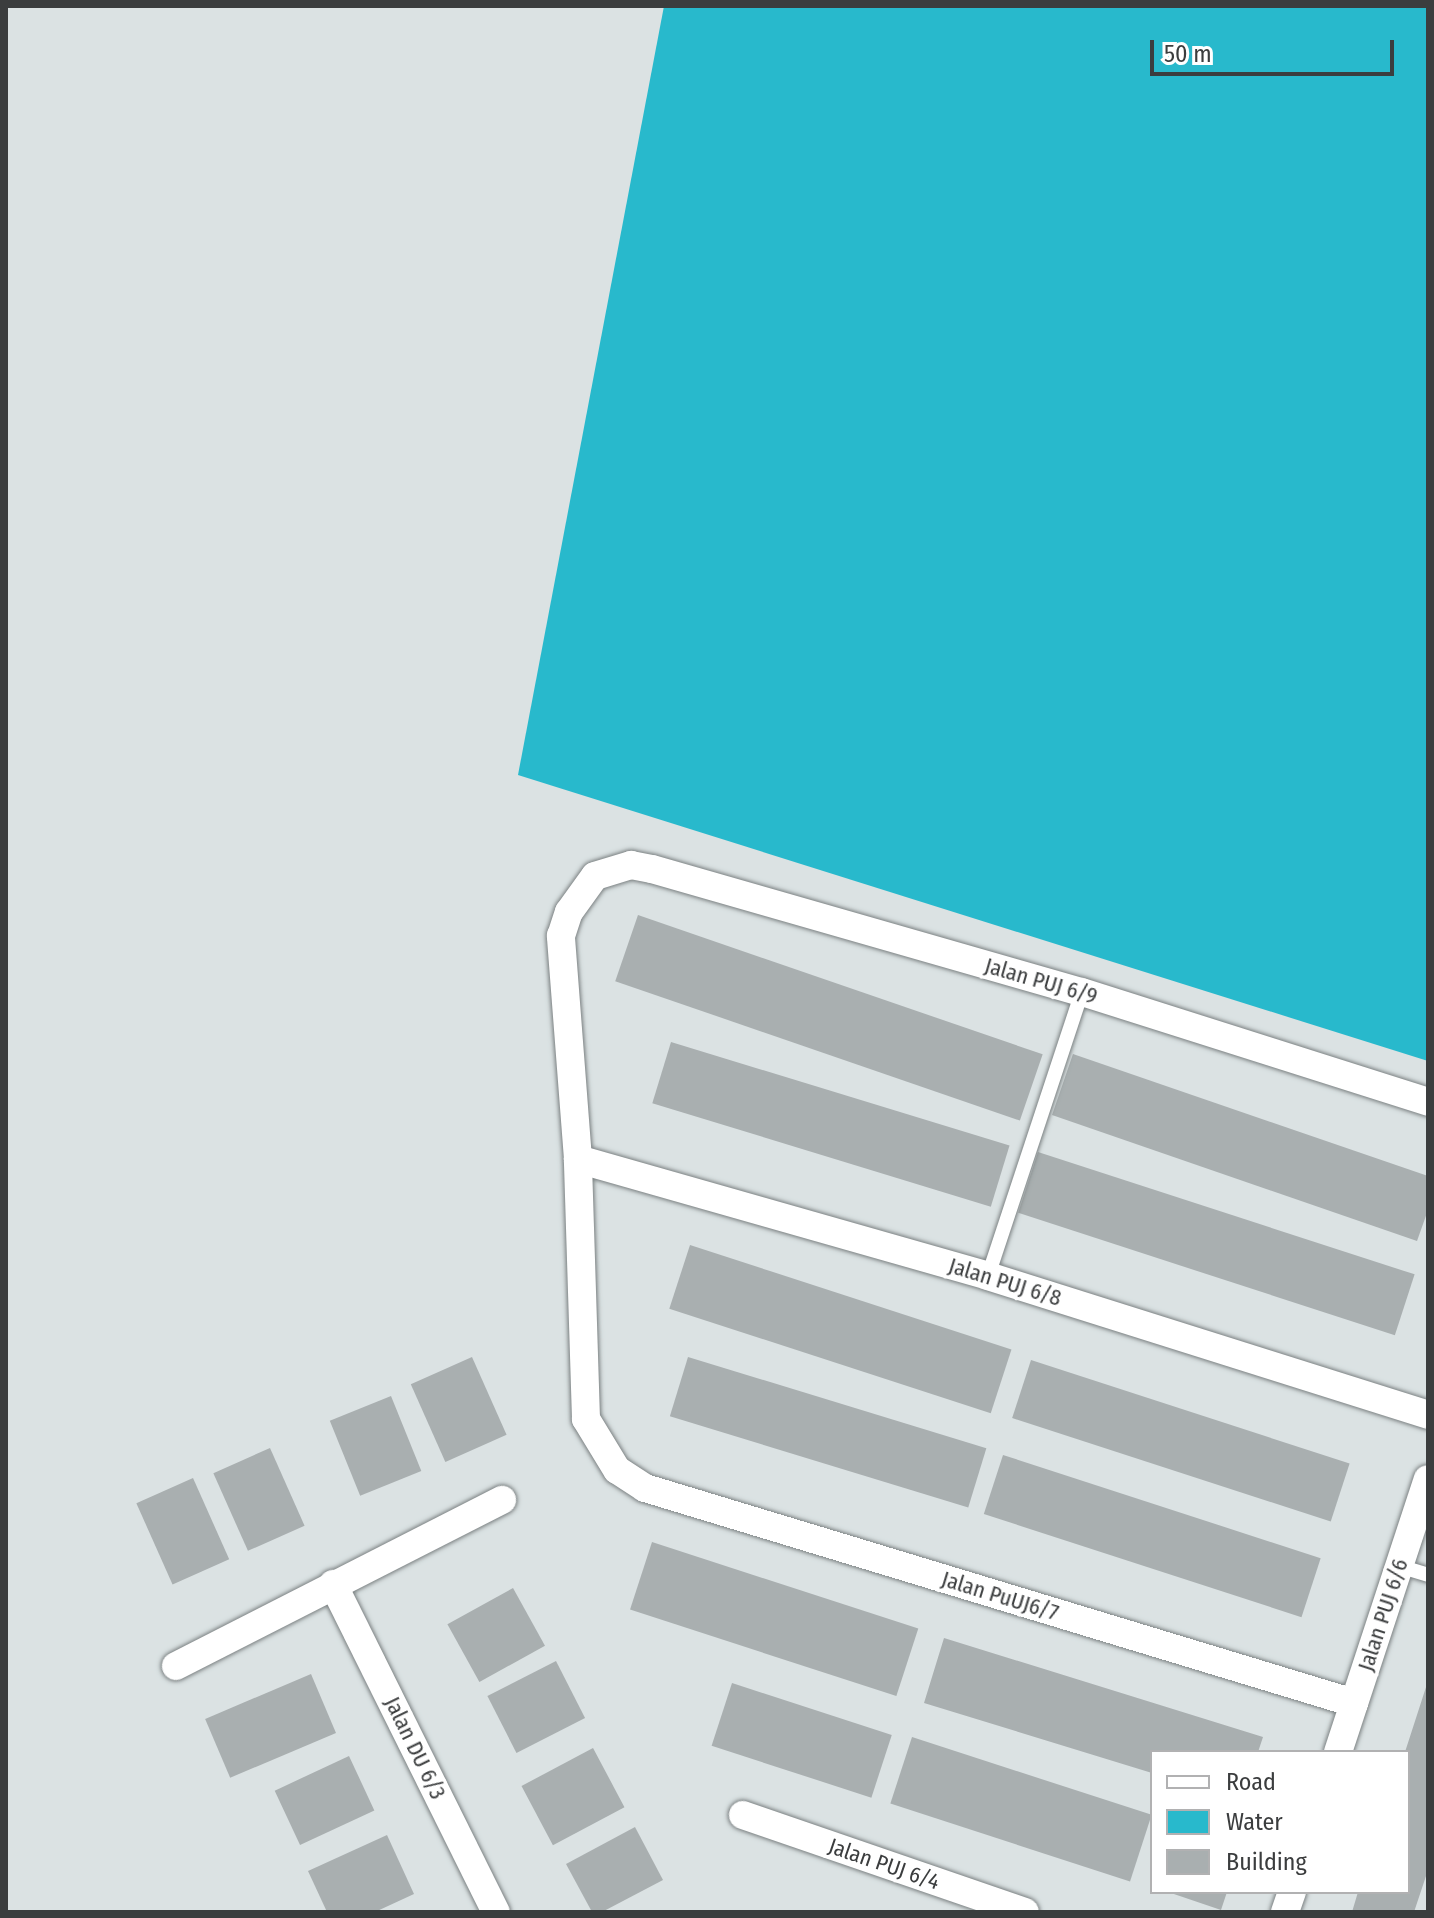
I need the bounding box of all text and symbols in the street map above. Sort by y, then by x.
scale bar [1154,24,1398,74]
text: 50 m [1164,40,1212,68]
street label: Jalan PUJ 6/9 [982,952,1100,1010]
street label: Jalan PUJ 6/8 [945,1252,1065,1312]
street label: Jalan PUJ 6/6 [1352,1556,1414,1674]
street label: Jalan PuUJ6/7 [938,1566,1062,1626]
street label: Jalan DU 6/3 [379,1692,451,1804]
legend [1150,1750,1410,1894]
text: Road [1226,1768,1276,1796]
text: Water [1226,1808,1283,1836]
street label: Jalan PUJ 6/4 [825,1833,943,1895]
text: Building [1226,1848,1307,1876]

